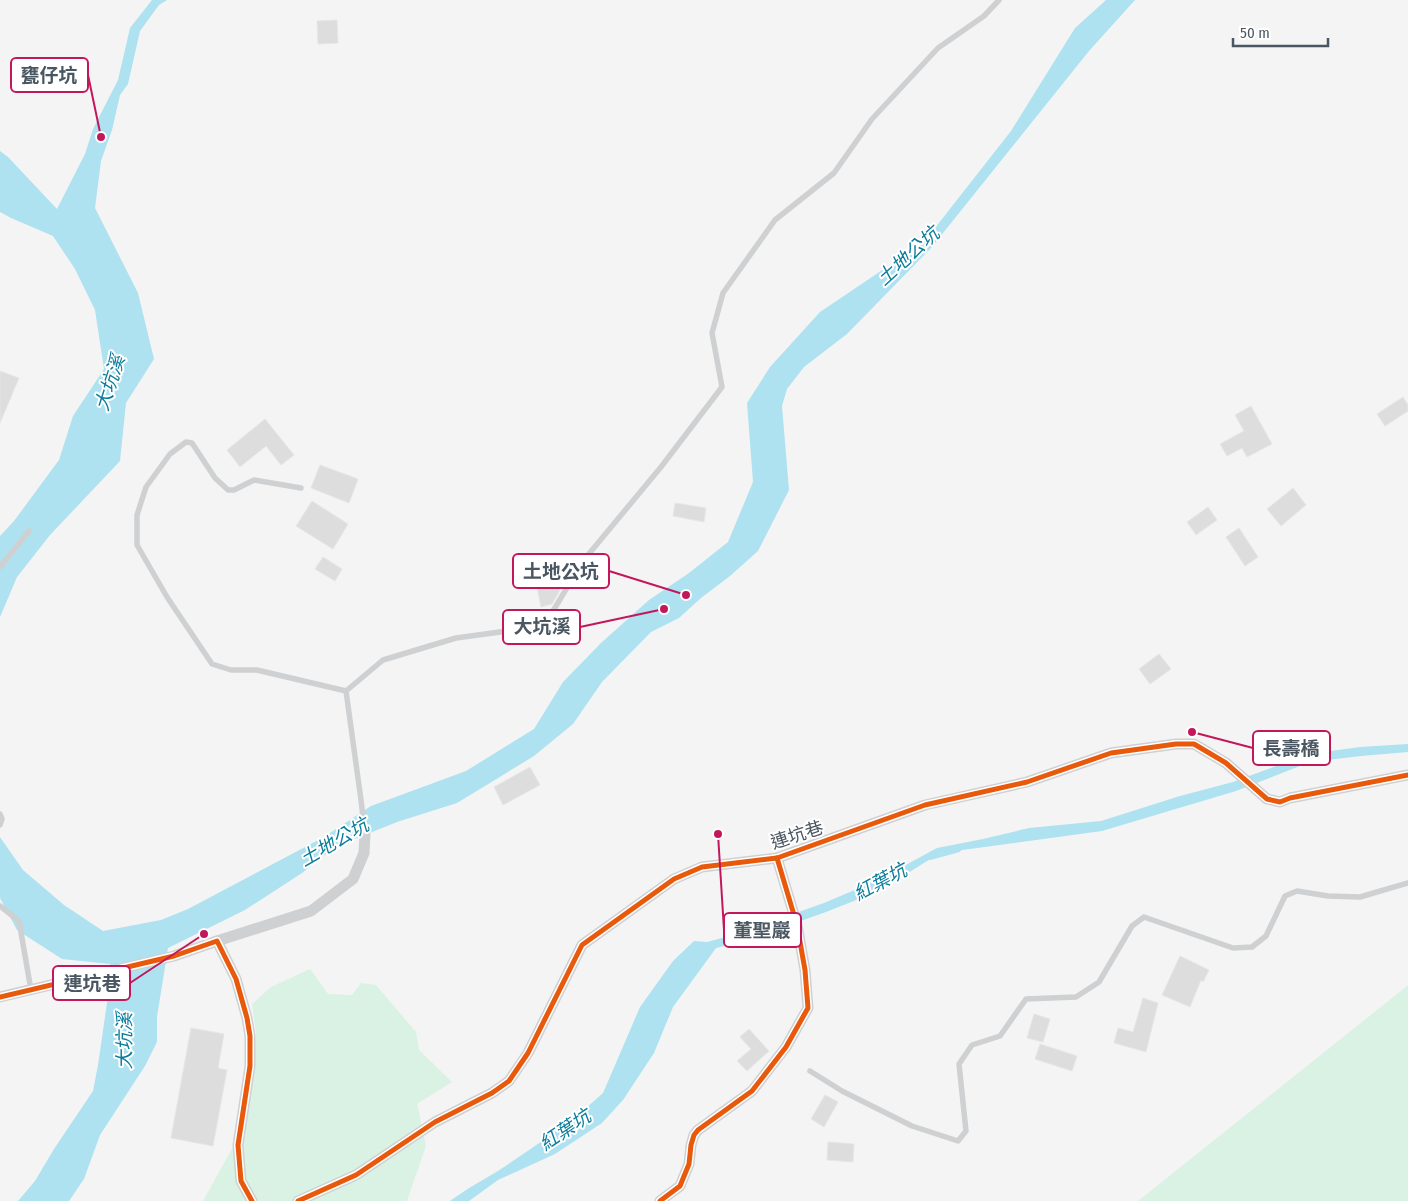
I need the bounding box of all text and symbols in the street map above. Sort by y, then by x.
scale bar [1233,15,1328,47]
text: 50 m [1240,24,1270,42]
callout: 甕仔坑 [11,58,88,92]
text: 甕仔坑 [20,64,78,87]
water label: 土地公坑 [872,220,946,290]
water label: 大坑溪 [90,349,131,414]
callout: 土地公坑 [513,554,609,588]
text: 土地公坑 [523,560,599,583]
callout: 大坑溪 [503,610,580,644]
text: 大坑溪 [513,615,571,638]
callout: 長壽橋 [1253,731,1330,765]
text: 長壽橋 [1262,737,1320,760]
water label: 土地公坑 [295,812,375,871]
street label: 連坑巷 [768,816,826,854]
water label: 紅葉坑 [849,857,913,906]
callout: 董聖巖 [724,913,801,947]
text: 董聖巖 [733,919,791,942]
callout: 連坑巷 [53,966,130,1000]
text: 連坑巷 [63,972,121,995]
water label: 大坑溪 [113,1010,136,1070]
water label: 紅葉坑 [535,1103,598,1155]

